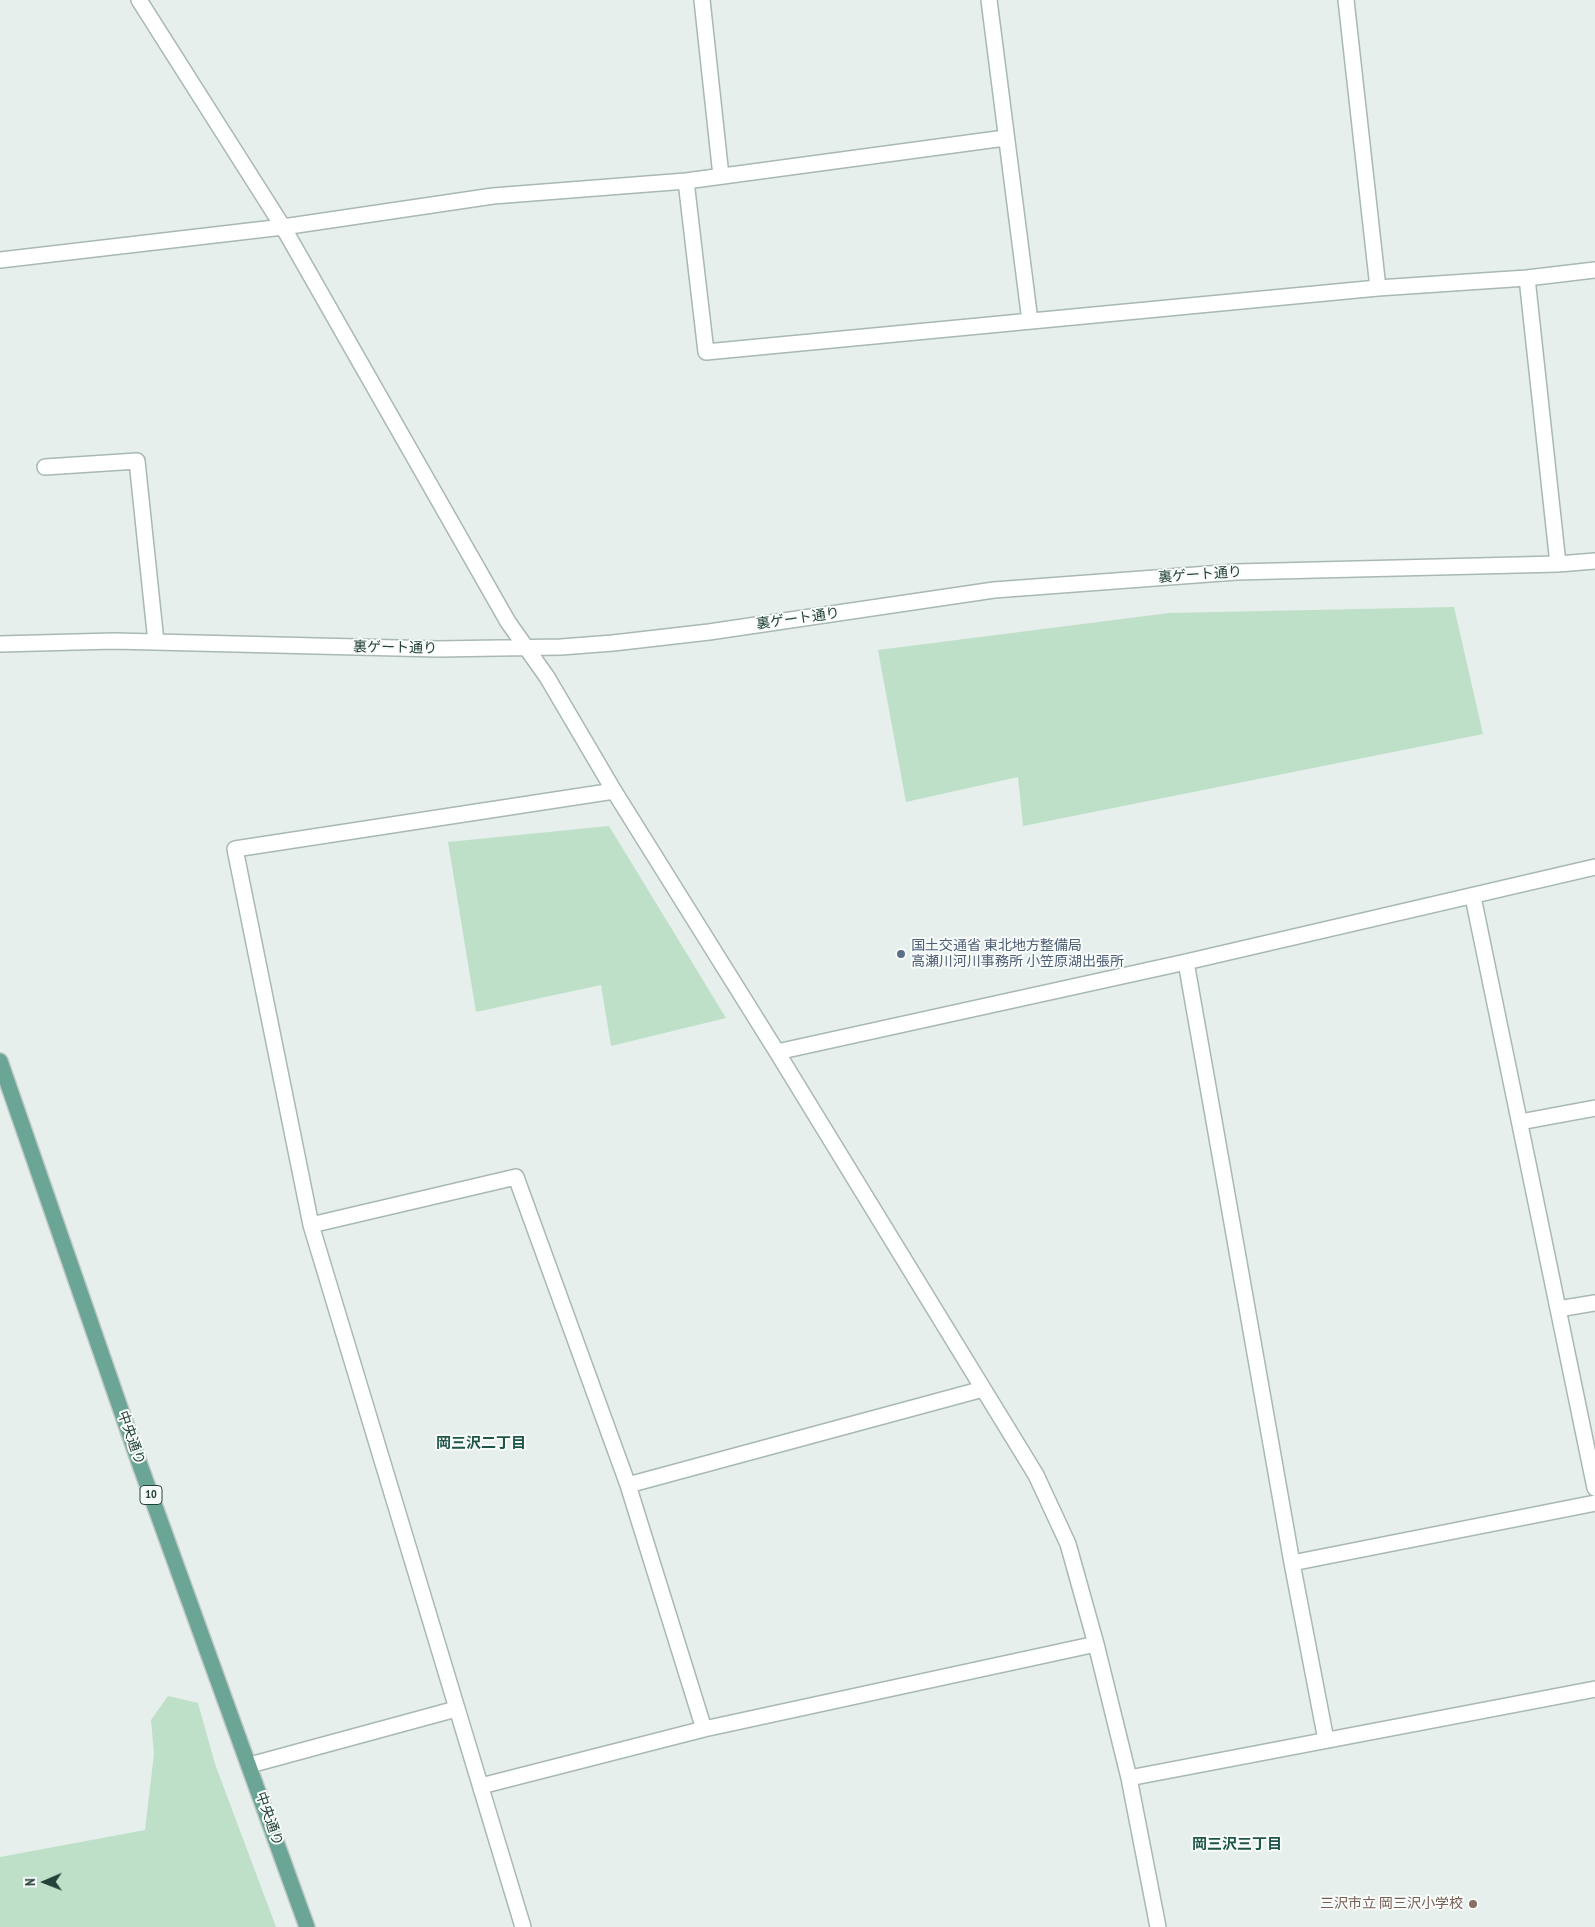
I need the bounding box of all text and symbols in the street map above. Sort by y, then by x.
street label: 裏ゲート通り [1158,564,1242,586]
street label: 裏ゲート通り [755,605,841,633]
street label: 裏ゲート通り [353,639,437,657]
place label: 国土交通省 東北地方整備局 高瀬川河川事務所 小笠原湖出張所 [911,938,1124,970]
marker: 国土交通省 東北地方整備局 高瀬川河川事務所 小笠原湖出張所 [895,948,907,960]
street label: 中央通り [114,1409,148,1467]
district label: 岡三沢二丁目 [436,1435,526,1453]
road number: 10 [140,1486,162,1504]
street label: 中央通り [252,1790,286,1848]
district label: 岡三沢三丁目 [1192,1836,1282,1854]
north arrow [20,1857,70,1907]
text: N [21,1878,39,1886]
place label: 三沢市立 岡三沢小学校 [1320,1896,1463,1912]
marker: 三沢市立 岡三沢小学校 [1467,1898,1479,1910]

